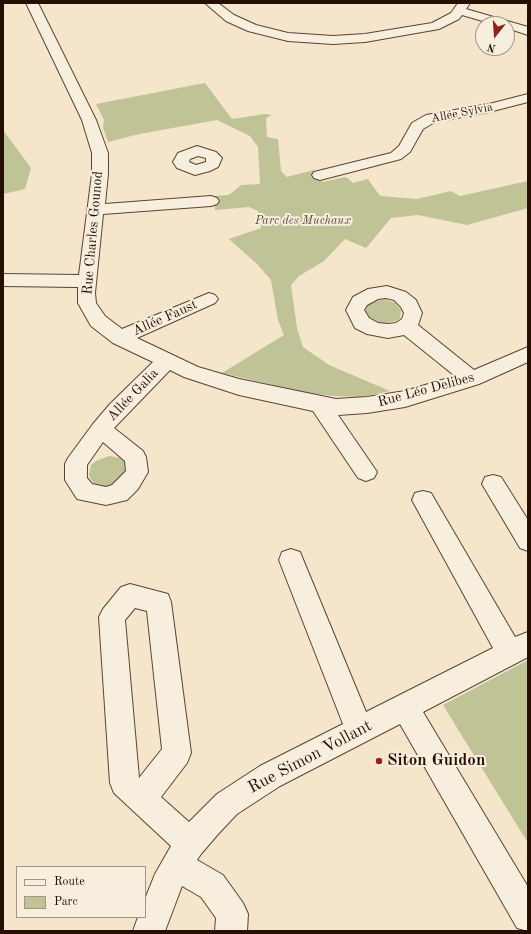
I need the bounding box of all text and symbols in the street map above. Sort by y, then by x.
north arrow [475,16,515,56]
text: N [486,41,497,53]
street label: Allée Sylvia [430,100,494,126]
street label: Rue Charles Gounod [79,170,107,296]
park label: Parc des Muchaux [255,214,351,228]
street label: Allée Faust [130,296,200,340]
street label: Allée Galia [104,365,162,425]
street label: Rue Léo Delibes [376,369,476,411]
street label: Rue Simon Vollant [245,716,375,798]
place label: Siton Guidon [387,751,485,771]
marker: Siton Guidon [374,756,384,766]
legend [16,866,146,918]
text: Route [54,876,85,888]
text: Parc [54,896,78,908]

